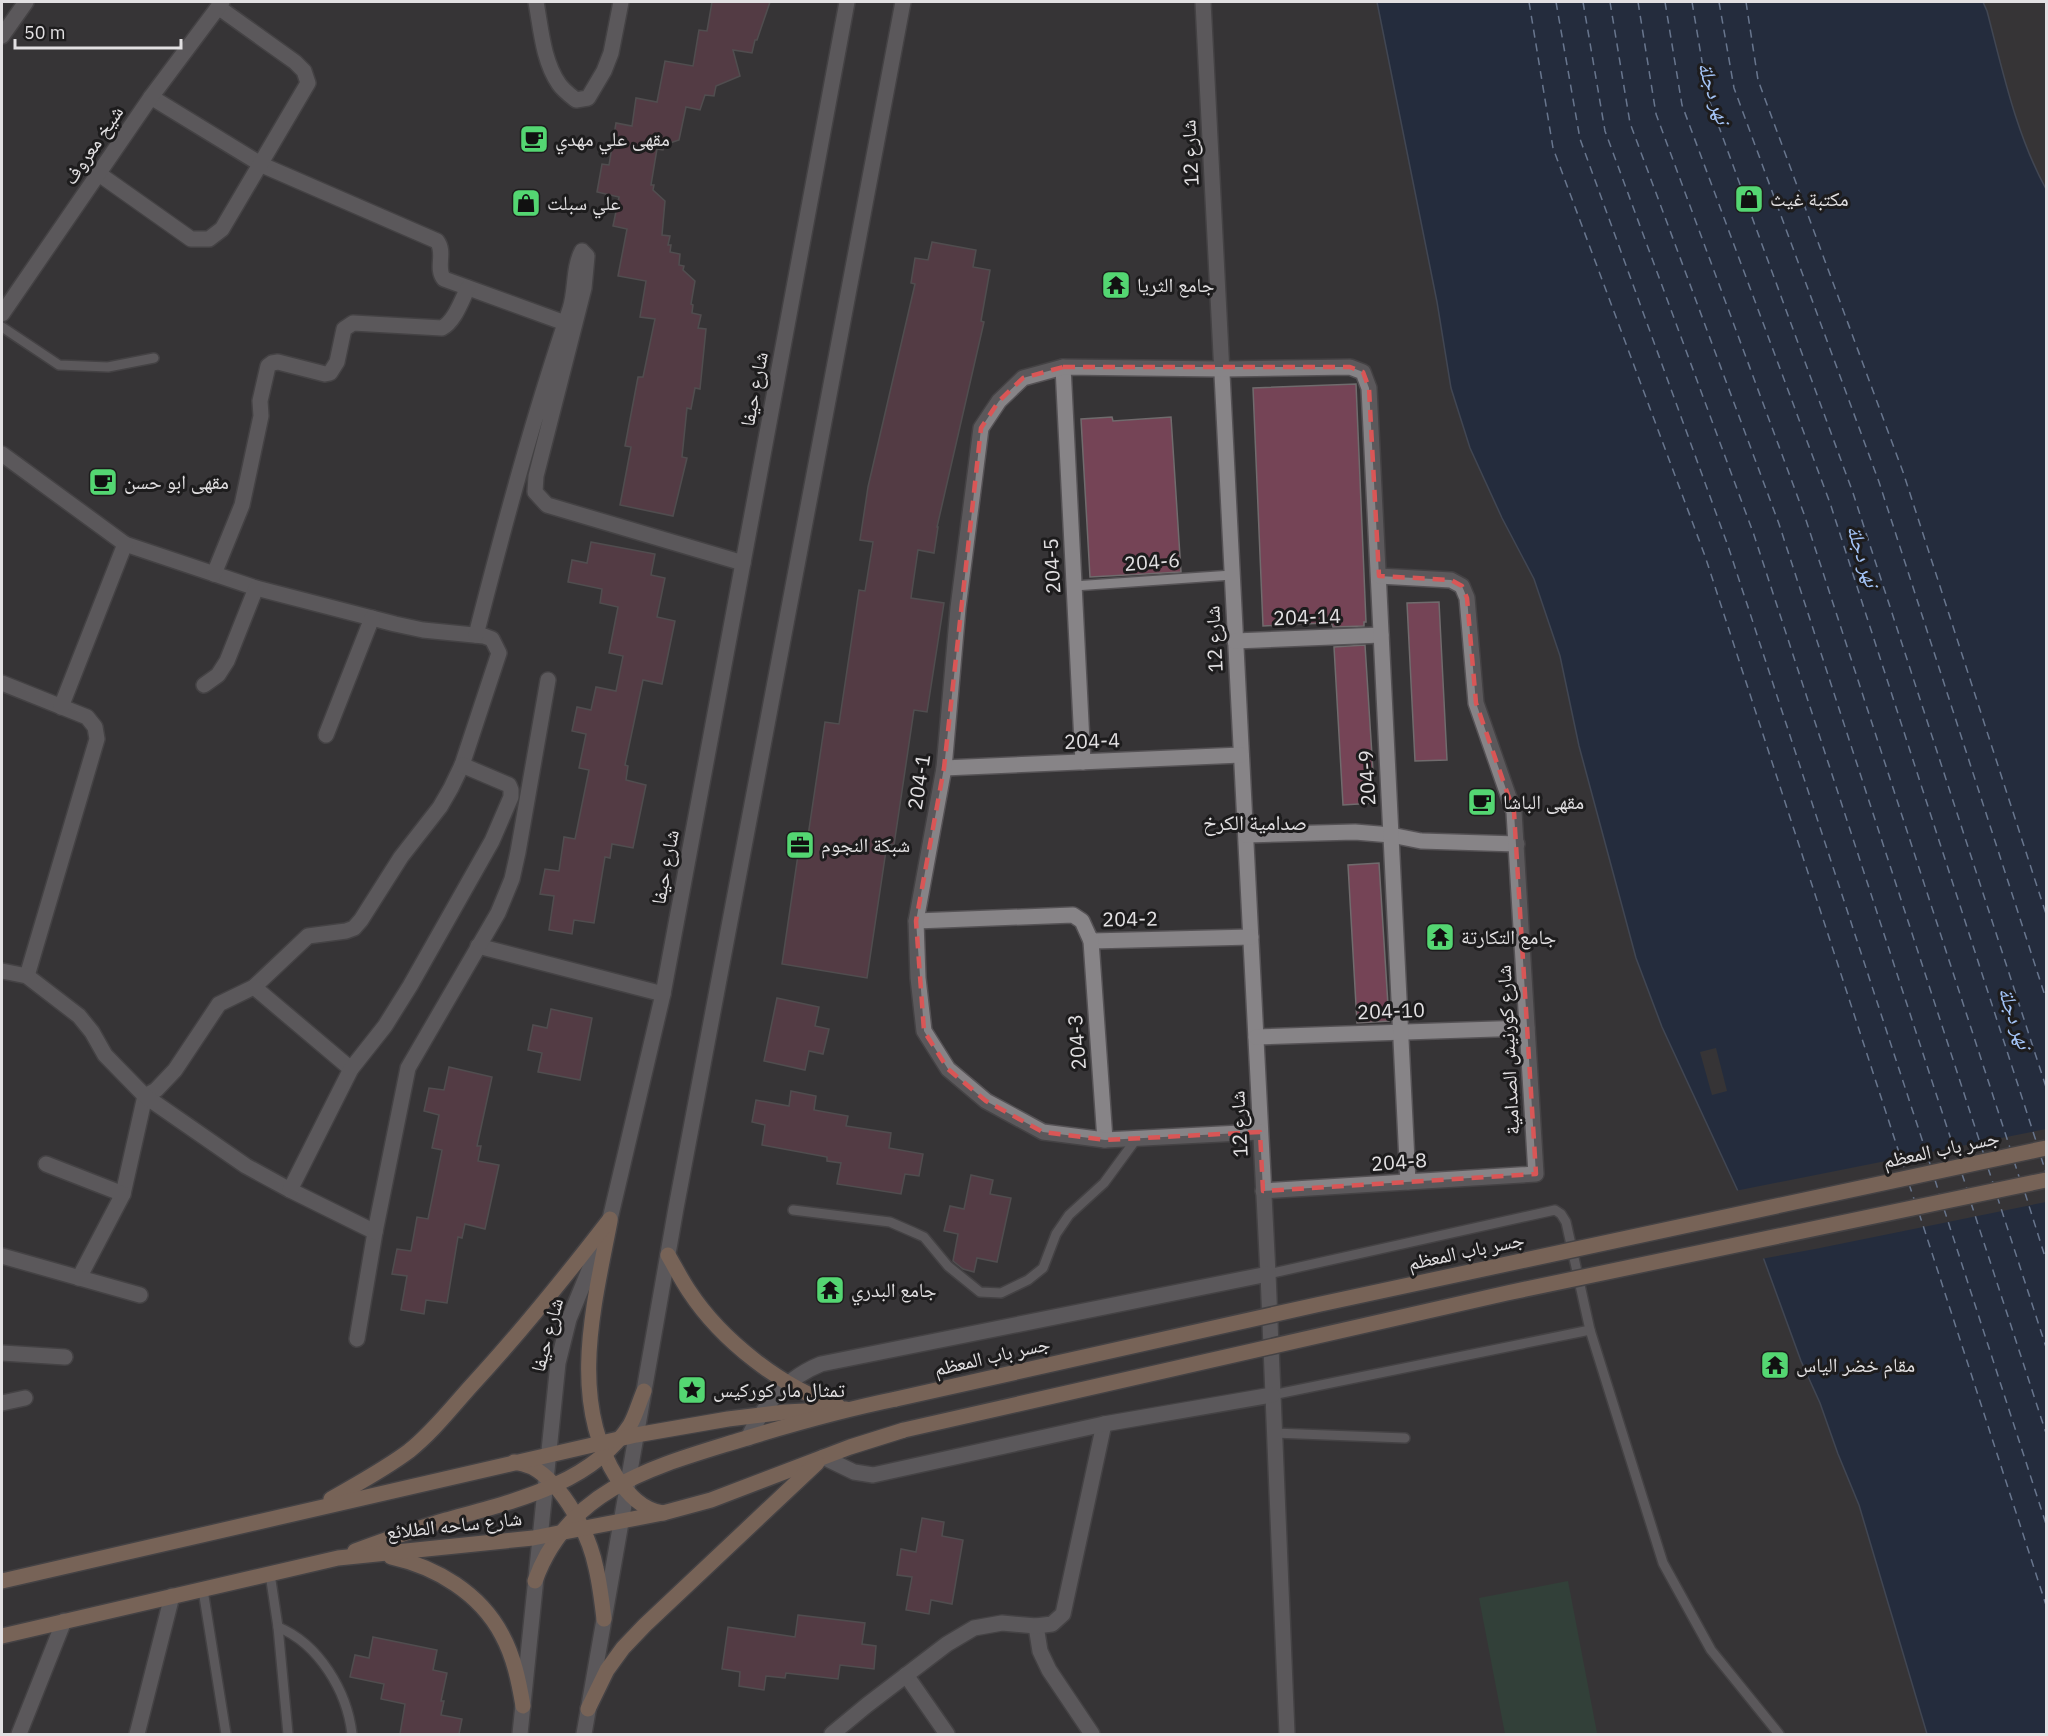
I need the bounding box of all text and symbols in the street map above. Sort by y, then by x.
scale bar [15,12,182,50]
text: 50 m [24,21,66,44]
water label: نهر دجلة [1692,58,1739,131]
street label: شیخ معروف [56,100,129,190]
street label: شارع 12 [1174,119,1205,187]
cafe icon: مقهى علي مهدي [518,123,550,155]
place label: مقهى علي مهدي [555,125,670,155]
shop icon: مكتبة غيث [1733,183,1765,215]
place label: مكتبة غيث [1770,185,1849,212]
shop icon: علي سبلت [510,187,542,219]
place label: علي سبلت [547,189,621,219]
temple icon: جامع الثريا [1100,269,1132,301]
place label: جامع الثريا [1137,271,1215,298]
street label: شارع حيفا [733,349,774,429]
cafe icon: مقهى ابو حسن [87,466,119,498]
place label: مقهى ابو حسن [124,468,229,495]
water label: نهر دجلة [1841,521,1888,594]
street label: 204-5 [1037,537,1066,595]
street label: 204-6 [1123,546,1181,577]
street label: 204-14 [1273,602,1341,631]
street label: شارع 12 [1198,605,1229,673]
street label: 204-4 [1064,726,1120,755]
street label: 204-9 [1352,749,1381,807]
street label: 204-1 [901,752,936,812]
cafe icon: مقهى الباشا [1466,786,1498,818]
place label: مقهى الباشا [1503,788,1584,815]
district label: صدامية الكرخ [1203,808,1307,836]
street label: شارع حيفا [644,827,685,907]
office icon: شبكة النجوم [784,829,816,861]
place label: شبكة النجوم [821,831,910,859]
street label: 204-2 [1102,905,1158,932]
temple icon: جامع التكارتة [1424,921,1456,953]
place label: جامع التكارتة [1461,923,1557,950]
street label: شارع كورنيش الصدامية [1490,964,1525,1136]
water label: نهر دجلة [1992,983,2041,1056]
street label: 204-10 [1357,996,1425,1025]
street label: 204-3 [1061,1013,1092,1071]
street label: شارع 12 [1223,1090,1254,1158]
street label: جسر باب المعظم [1880,1123,2002,1175]
street label: 204-8 [1370,1146,1428,1177]
street label: جسر باب المعظم [1405,1225,1527,1277]
temple icon: جامع البدري [814,1274,846,1306]
place label: جامع البدري [851,1276,937,1306]
street label: شارع حيفا [524,1295,569,1375]
street label: جسر باب المعظم [931,1329,1053,1383]
temple icon: مقام خضر الياس [1759,1349,1791,1381]
place label: مقام خضر الياس [1796,1351,1915,1379]
place icon: تمثال مار كوركيس [676,1374,708,1406]
place label: تمثال مار كوركيس [713,1376,845,1403]
street label: شارع ساحه الطلائع [385,1504,523,1545]

